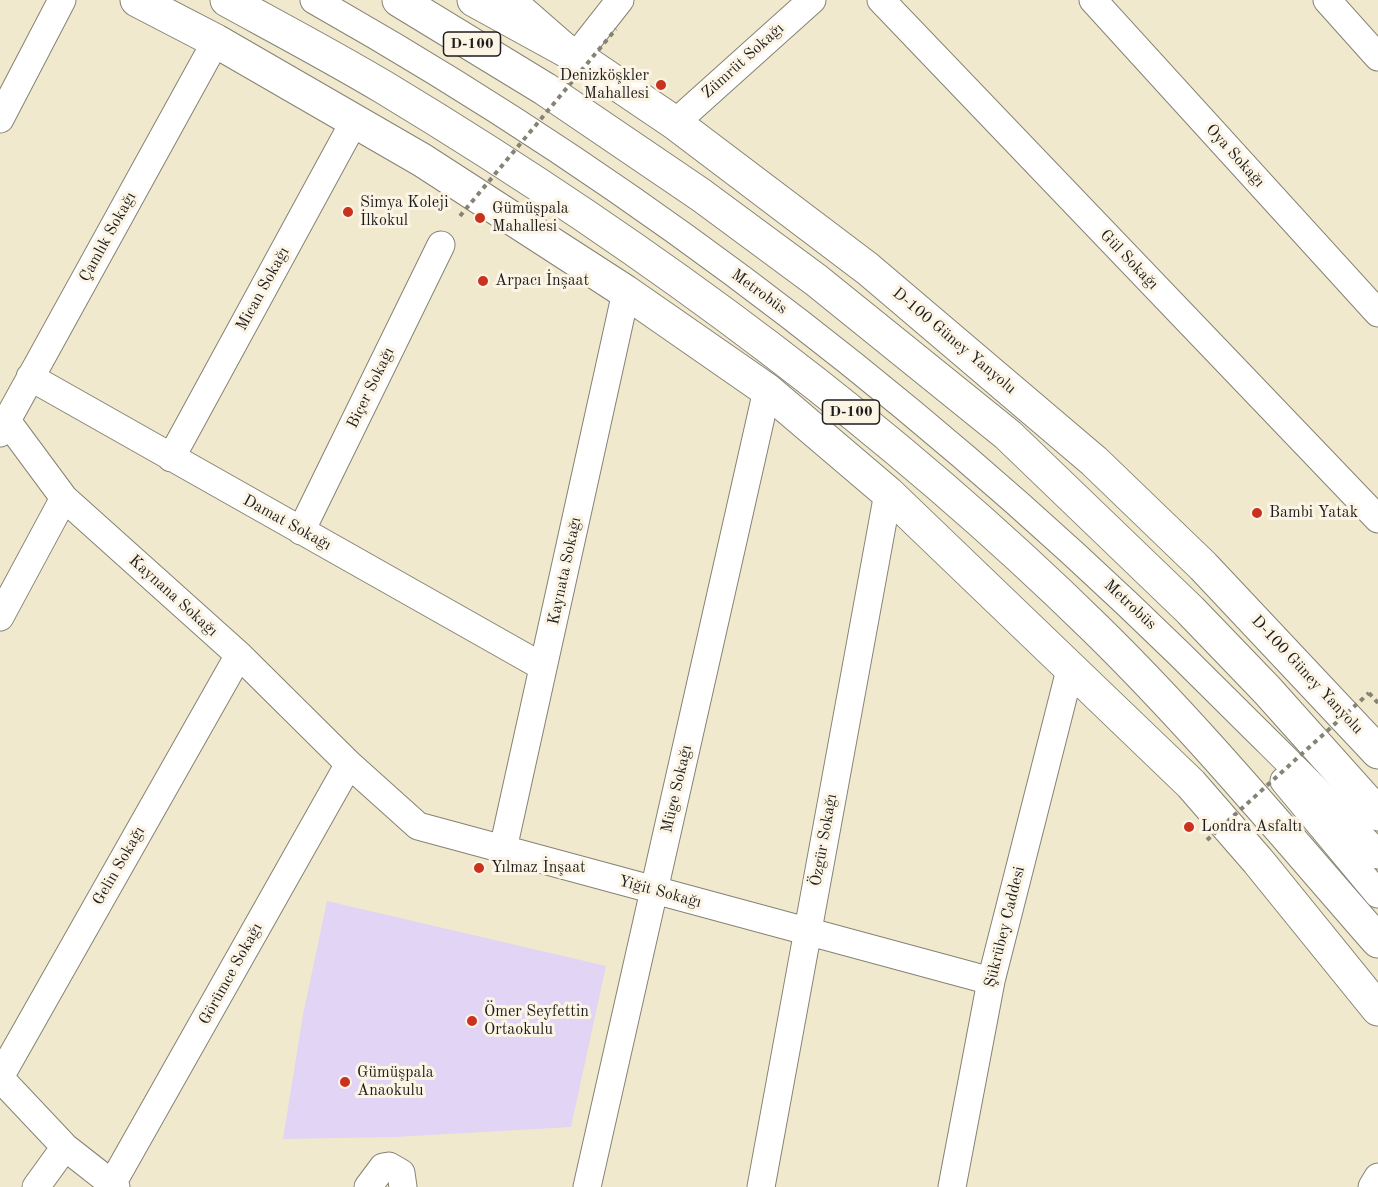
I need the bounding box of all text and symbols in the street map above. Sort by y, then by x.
street label: Zümrüt Sokağı [698,19,788,103]
road number: D-100 [444,32,500,56]
place label: Denizköşkler Mahallesi [559,66,649,104]
marker: Denizköşkler Mahallesi [654,78,668,92]
street label: Oya Sokağı [1202,120,1268,192]
street label: Çamlık Sokağı [75,189,141,285]
place label: Simya Koleji İlkokul [360,193,448,231]
place label: Gümüşpala Mahallesi [492,199,569,237]
marker: Simya Koleji İlkokul [341,205,355,219]
marker: Gümüşpala Mahallesi [473,211,487,225]
street label: Gül Sokağı [1096,226,1162,294]
street label: Mican Sokağı [232,244,294,334]
street label: Metrobüs [727,265,791,319]
place label: Arpacı İnşaat [495,271,589,291]
marker: Arpacı İnşaat [476,274,490,288]
street label: D-100 Güney Yanyolu [888,284,1020,398]
street label: Biçer Sokağı [343,344,399,432]
road number: D-100 [822,400,880,424]
street label: Damat Sokağı [239,491,335,555]
place label: Bambi Yatak [1269,503,1358,523]
marker: Bambi Yatak [1250,506,1264,520]
street label: Kaynata Sokağı [544,515,586,627]
street label: Kaynana Sokağı [125,551,221,641]
street label: Metrobüs [1100,576,1160,634]
street label: D-100 Güney Yanyolu [1247,612,1367,738]
street label: Müge Sokağı [658,743,696,835]
street label: Özgür Sokağı [806,792,842,888]
place label: Londra Asfaltı [1201,817,1302,837]
marker: Londra Asfaltı [1182,820,1196,834]
street label: Gelin Sokağı [89,823,149,909]
place label: Yılmaz İnşaat [491,858,586,878]
marker: Yılmaz İnşaat [472,861,486,875]
street label: Şükrübey Caddesi [981,864,1029,990]
street label: Yiğit Sokağı [616,872,704,912]
street label: Görümce Sokağı [195,920,267,1028]
place label: Ömer Seyfettin Ortaokulu [484,1002,589,1040]
marker: Ömer Seyfettin Ortaokulu [465,1014,479,1028]
place label: Gümüşpala Anaokulu [357,1063,434,1101]
marker: Gümüşpala Anaokulu [338,1075,352,1089]

